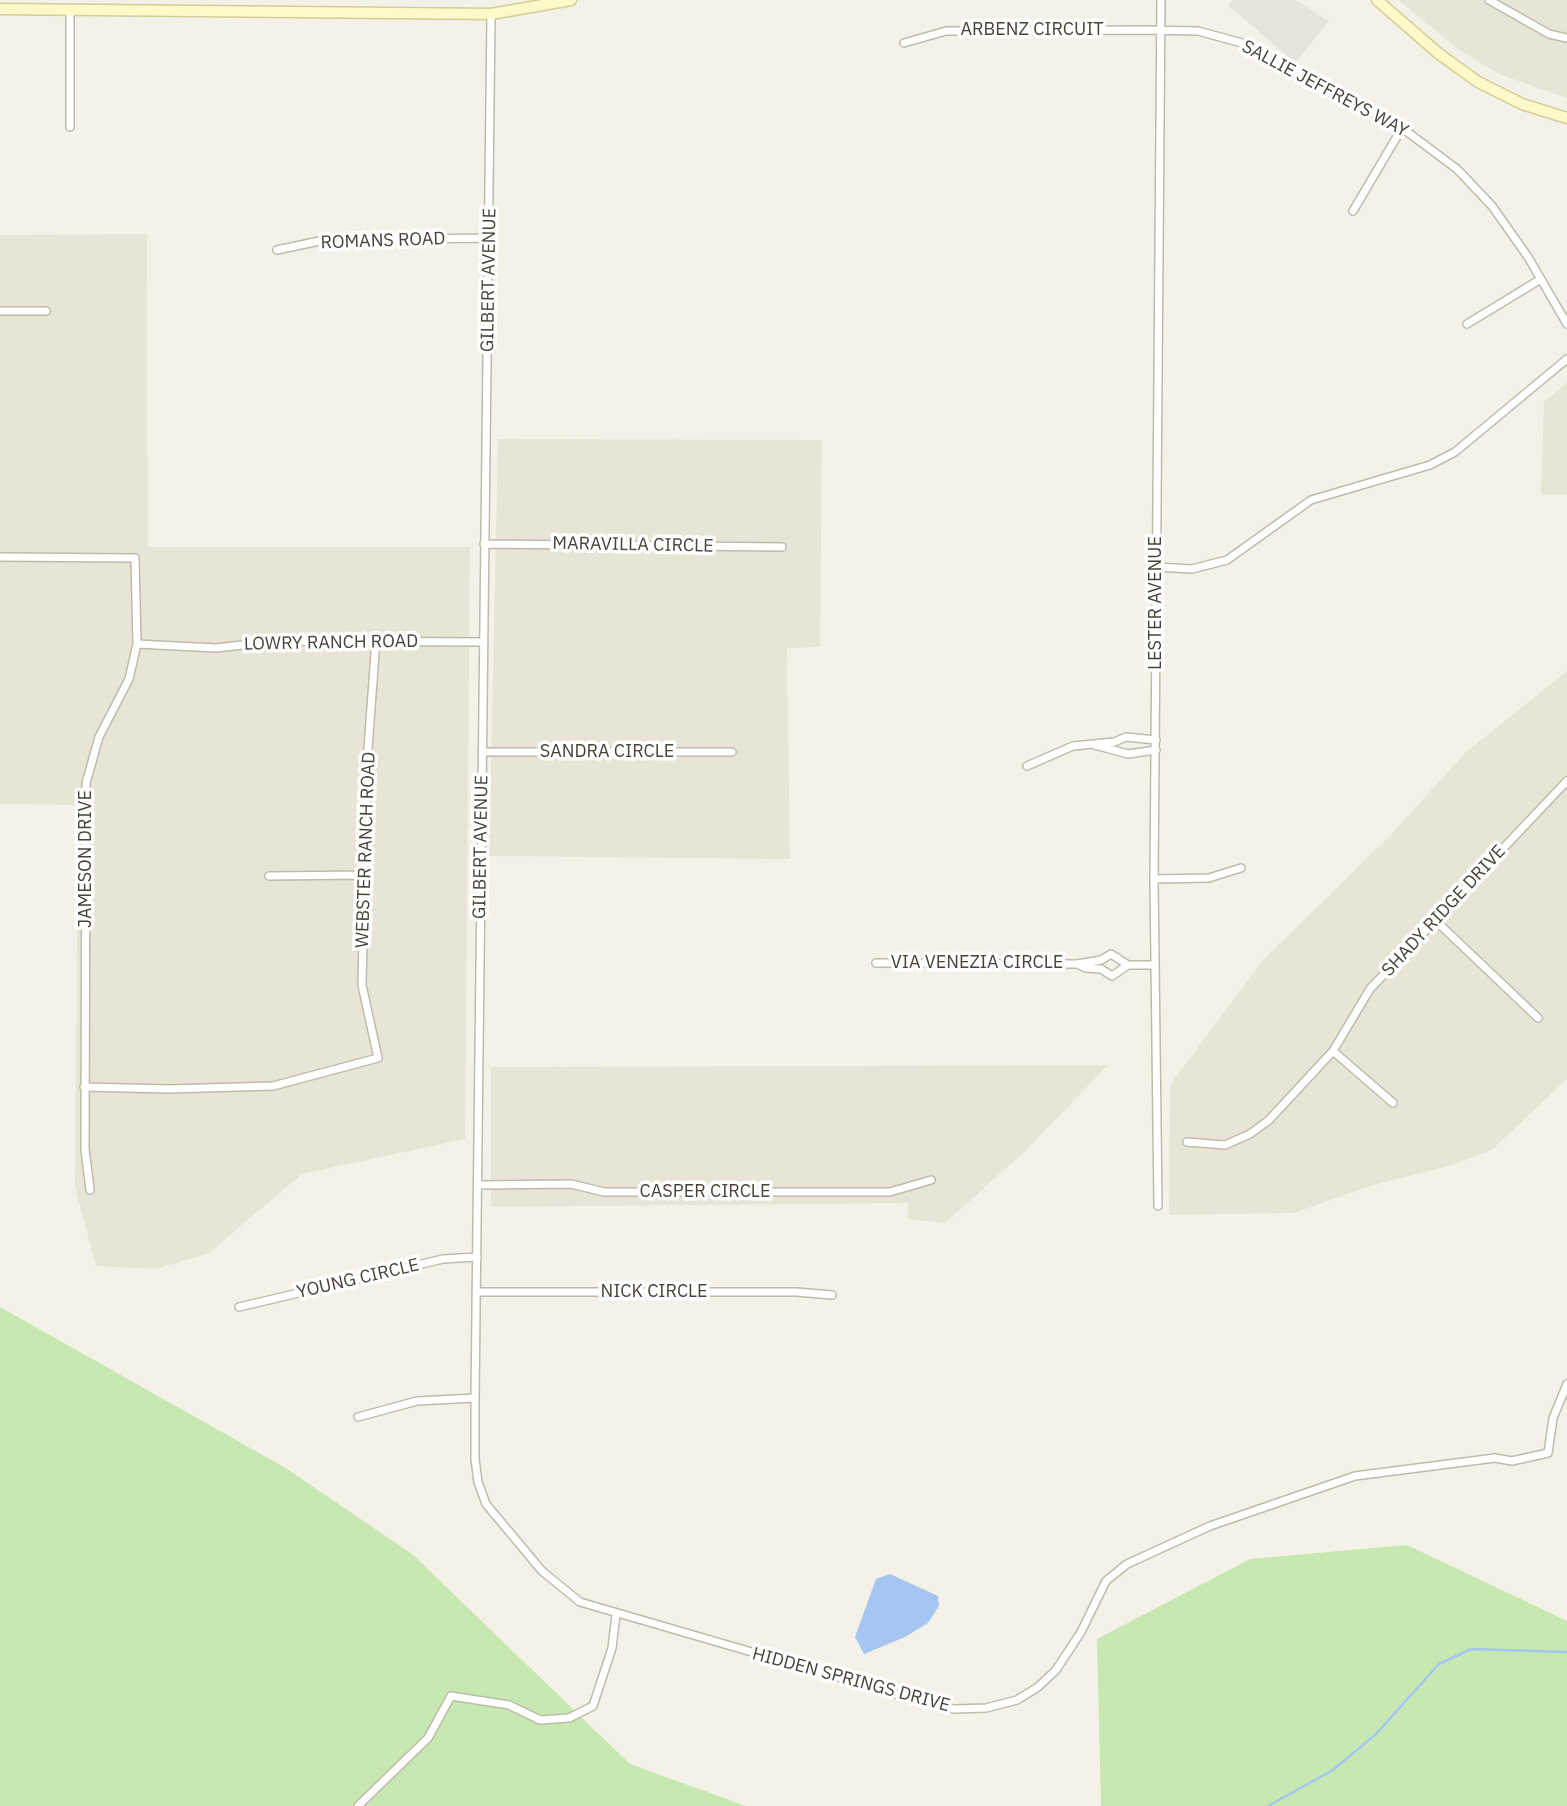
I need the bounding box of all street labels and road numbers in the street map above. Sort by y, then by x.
street label: ARBENZ CIRCUIT [960,19,1104,41]
street label: SALLIE JEFFREYS WAY [1238,36,1412,142]
street label: GILBERT AVENUE [477,208,501,352]
street label: ROMANS ROAD [320,228,446,254]
street label: MARAVILLA CIRCLE [552,533,714,557]
street label: LESTER AVENUE [1145,536,1167,670]
street label: LOWRY RANCH ROAD [244,631,418,655]
street label: SANDRA CIRCLE [540,741,674,763]
street label: WEBSTER RANCH ROAD [352,751,380,949]
street label: GILBERT AVENUE [469,775,493,919]
street label: JAMESON DRIVE [75,790,97,928]
street label: SHADY RIDGE DRIVE [1378,841,1510,981]
street label: VIA VENEZIA CIRCLE [891,952,1063,974]
street label: CASPER CIRCLE [640,1181,770,1203]
street label: YOUNG CIRCLE [295,1254,421,1304]
street label: NICK CIRCLE [600,1281,708,1303]
street label: HIDDEN SPRINGS DRIVE [750,1643,952,1717]

